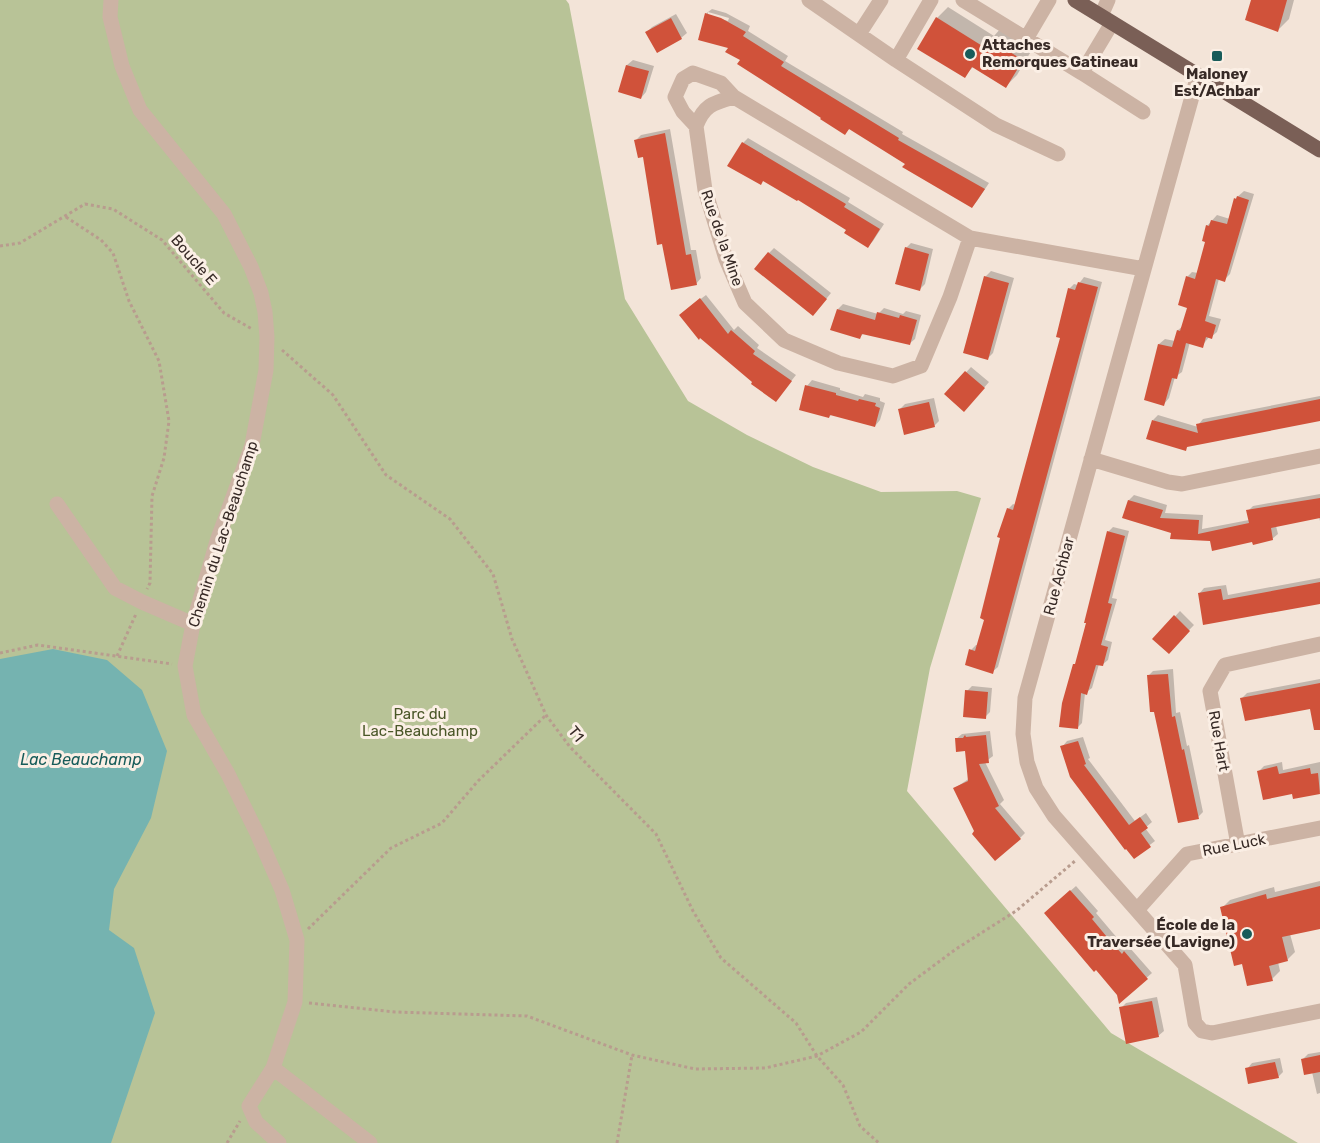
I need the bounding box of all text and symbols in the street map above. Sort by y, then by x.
place label: Attaches Remorques Gatineau [982,36,1138,71]
marker: Attaches Remorques Gatineau [963,47,977,61]
marker: Maloney Est/Achbar [1210,49,1224,63]
place label: Maloney Est/Achbar [1174,65,1260,100]
street label: Rue de la Mine [697,188,747,288]
street label: Boucle E [167,231,221,289]
street label: Chemin du Lac-Beauchamp [184,439,262,629]
street label: Rue Achbar [1040,534,1078,617]
park label: Parc du Lac-Beauchamp [362,705,478,740]
street label: Rue Hart [1205,709,1233,773]
street label: T1 [564,723,588,745]
water label: Lac Beauchamp [20,750,142,769]
street label: Rue Luck [1201,830,1267,860]
place label: École de la Traversée (Lavigne) [1087,916,1235,951]
marker: École de la Traversée (Lavigne) [1240,927,1254,941]

